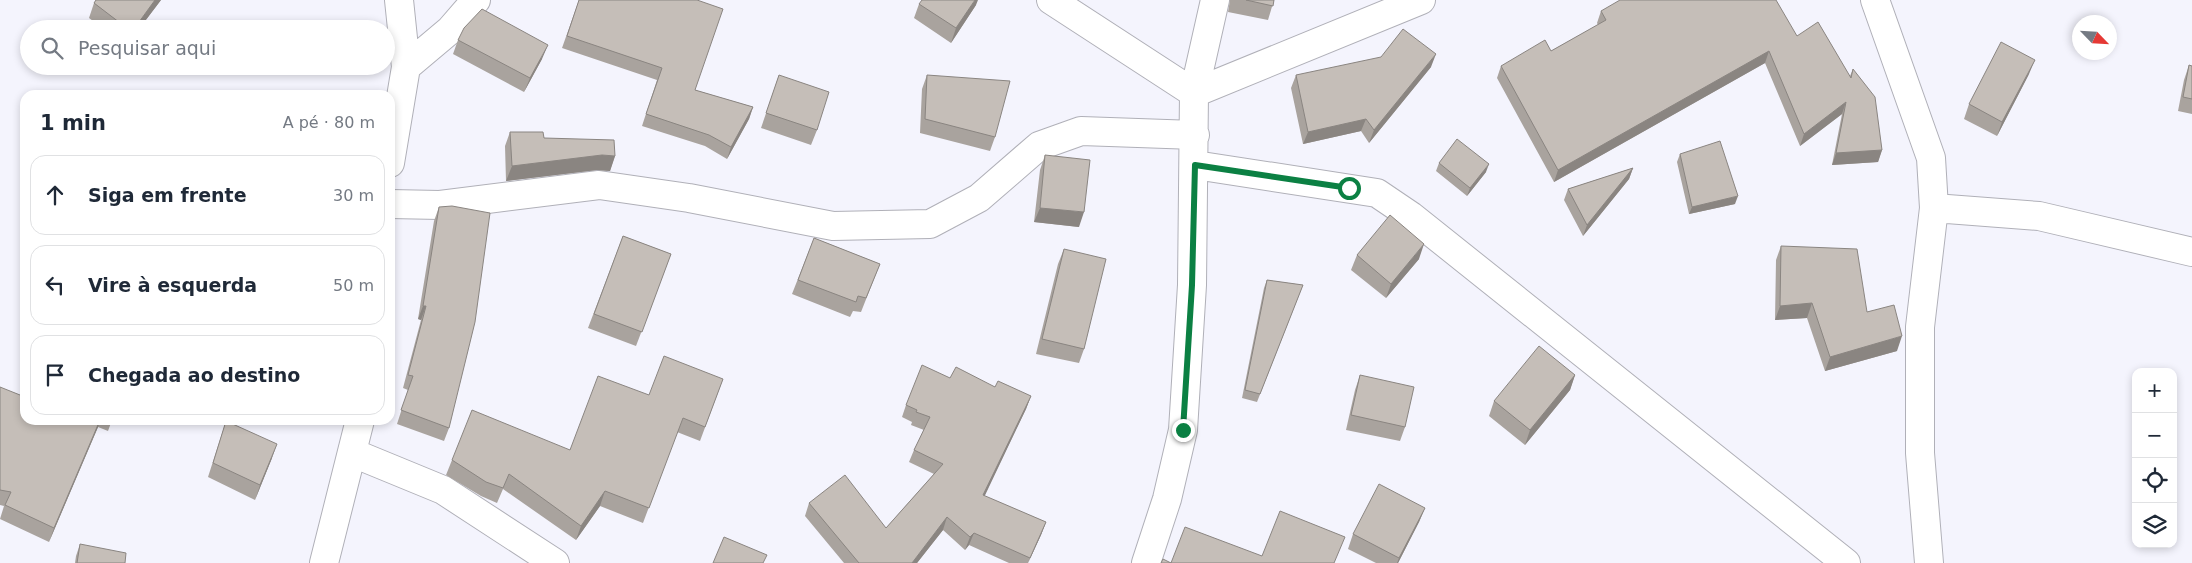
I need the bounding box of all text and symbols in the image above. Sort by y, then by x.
north arrow [2072,15,2117,60]
search box [20,20,395,75]
icon: search [38,34,66,62]
text: Pesquisar aqui [78,37,216,59]
text: 1 min [40,111,106,135]
text: A pé · 80 m [283,113,375,132]
route start [1338,177,1361,200]
icon: ahead [41,181,69,209]
text: Siga em frente [88,184,247,206]
text: 30 m [333,186,374,205]
icon: left [41,271,69,299]
text: Vire à esquerda [88,274,257,296]
text: 50 m [333,276,374,295]
icon: arrive [41,361,69,389]
text: Chegada ao destino [88,364,300,386]
map controls [2132,368,2177,548]
button: + [2132,368,2177,413]
button: − [2132,413,2177,458]
route end [1172,419,1195,442]
button: locate [2132,458,2177,503]
button: layers [2132,503,2177,548]

